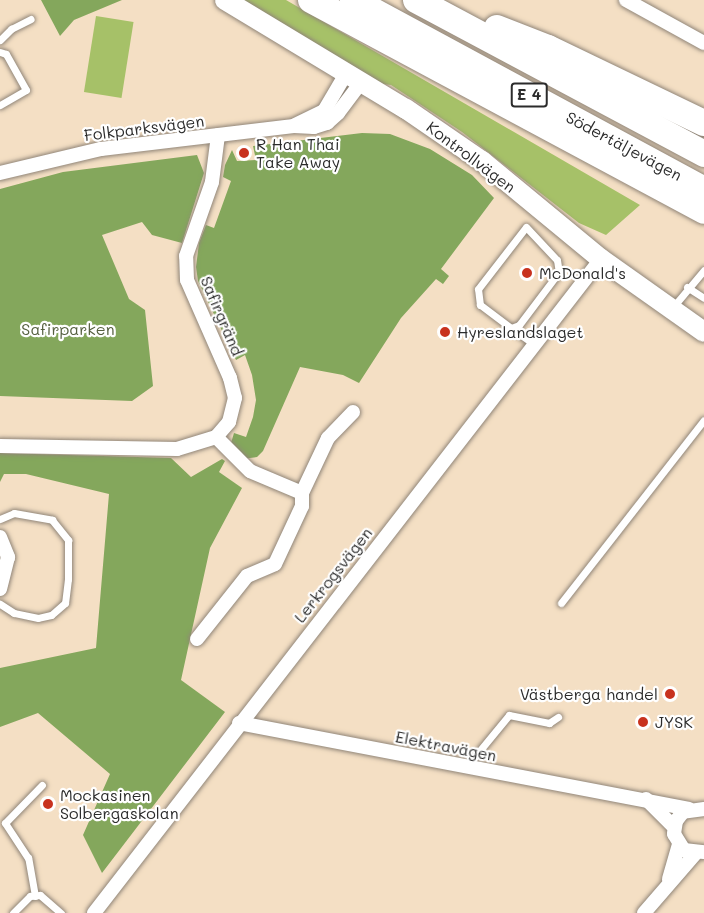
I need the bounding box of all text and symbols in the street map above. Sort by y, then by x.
road number: E 4 [510,83,548,107]
street label: Södertäljevägen [563,107,685,185]
street label: Folkparksvägen [83,111,205,145]
street label: Kontrollvägen [423,117,519,197]
place label: R Han Thai Take Away [256,134,340,172]
marker: R Han Thai Take Away [237,146,251,160]
place label: McDonald's [539,263,626,283]
marker: McDonald's [520,266,534,280]
street label: Safirgränd [197,273,247,359]
park label: Safirparken [21,319,115,339]
place label: Hyreslandslaget [457,322,583,342]
marker: Hyreslandslaget [438,325,452,339]
street label: Lerkrogsvägen [290,524,376,626]
place label: Västberga handel [520,684,658,704]
marker: Västberga handel [663,687,677,701]
place label: JYSK [655,712,693,732]
marker: JYSK [636,715,650,729]
street label: Elektravägen [394,727,498,765]
place label: Mockasinen Solbergaskolan [60,785,178,823]
marker: Mockasinen Solbergaskolan [41,797,55,811]

